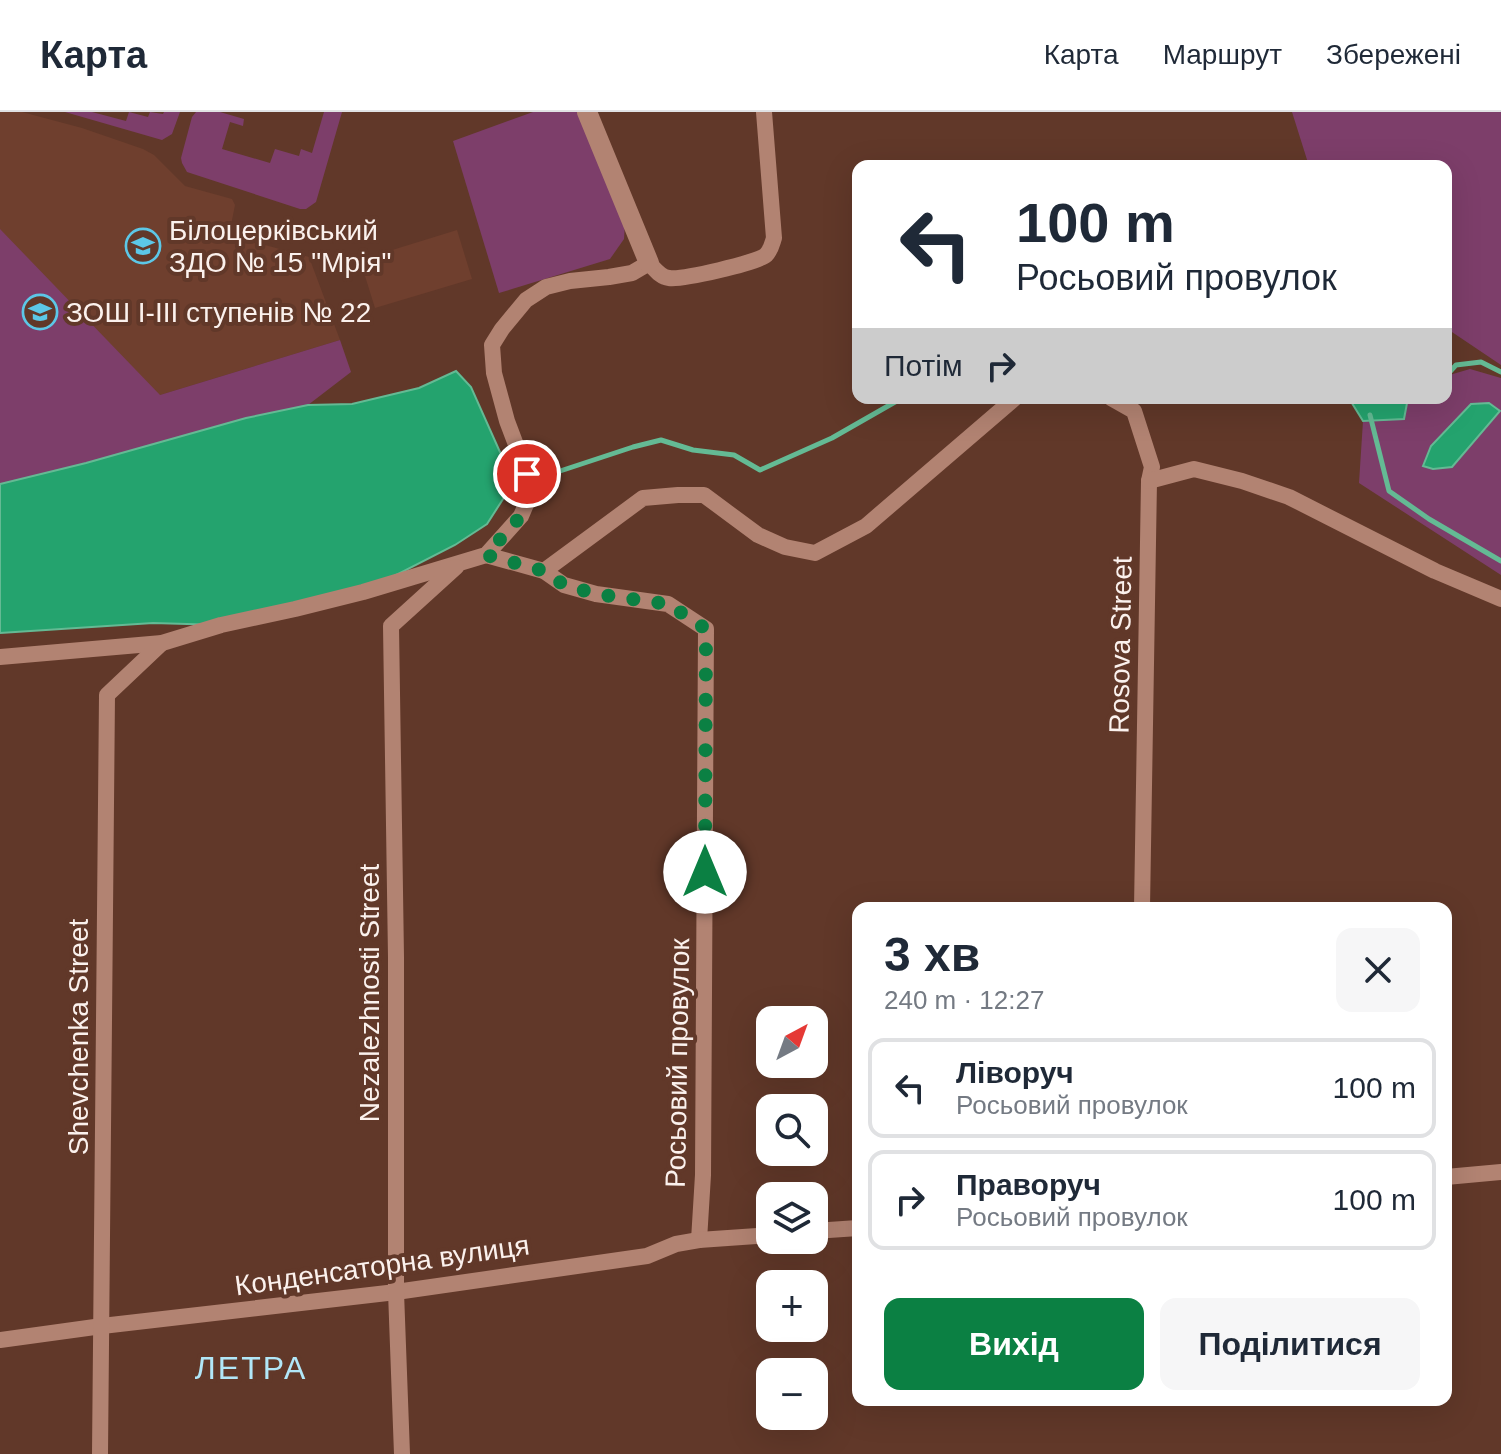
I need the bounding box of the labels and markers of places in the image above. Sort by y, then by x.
place label: Білоцерківський ЗДО № 15 "Мрія" [169,215,391,278]
school or university icon: Білоцерківський ЗДО № 15 "Мрія" [124,227,162,265]
school or university icon: ЗОШ І-ІІІ ступенів № 22 [21,293,59,331]
place label: ЗОШ І-ІІІ ступенів № 22 [66,297,371,328]
pin [493,440,561,508]

